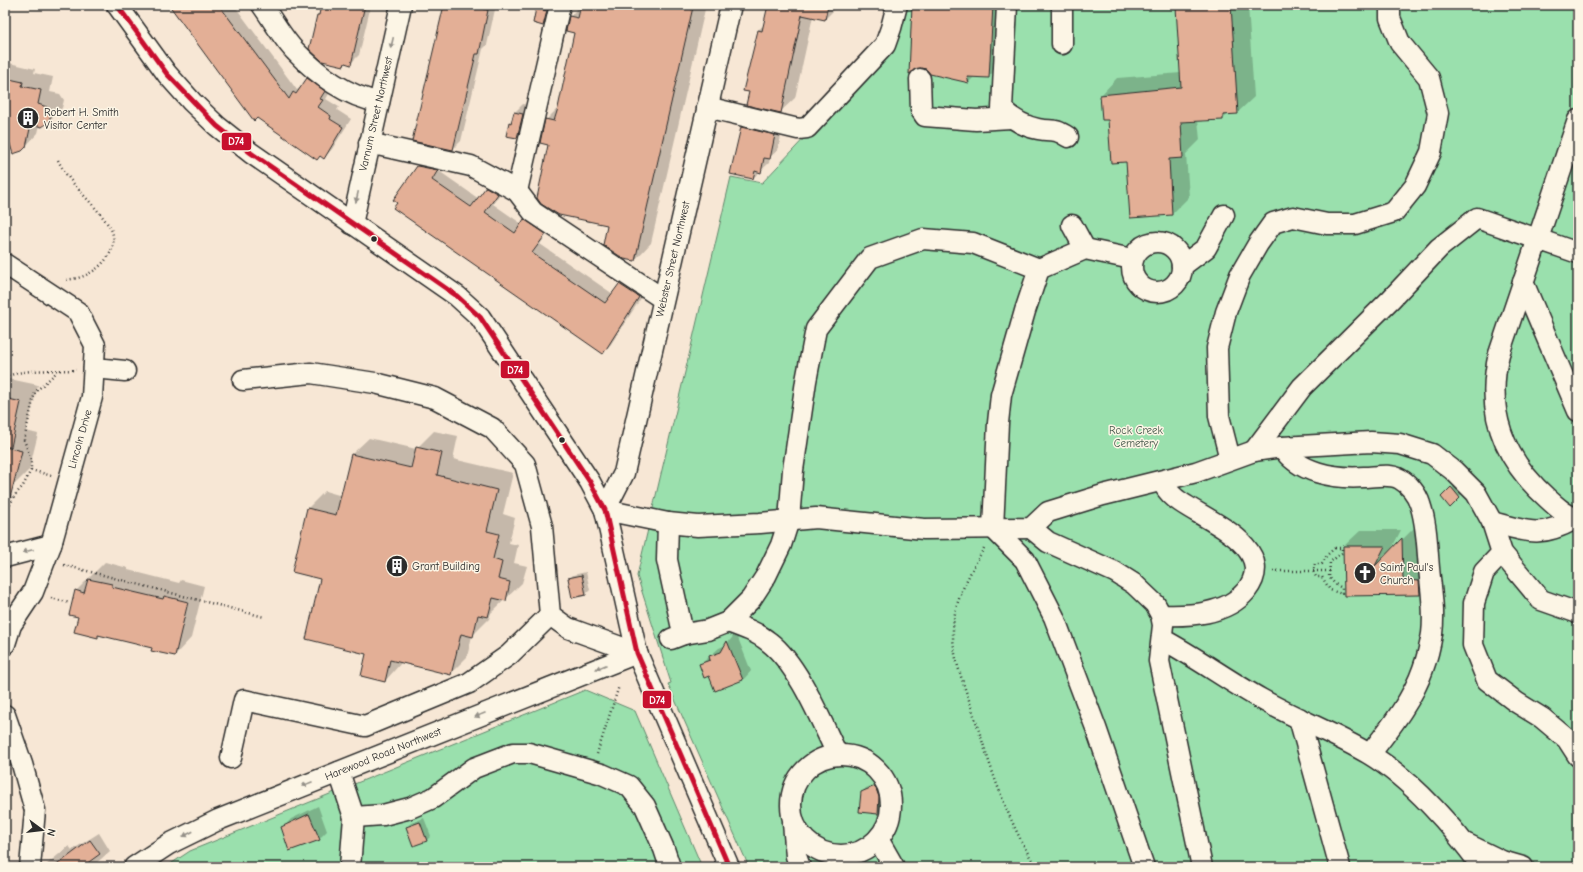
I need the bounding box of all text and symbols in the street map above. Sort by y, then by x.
one-way arrow [389,37,395,49]
street label: Varnum Street Northwest [356,55,396,173]
building icon: Robert H. Smith Visitor Center [15,105,41,131]
place label: Robert H. Smith Visitor Center [44,106,119,132]
line badge: D74 [221,132,252,151]
text: D74 [228,135,244,148]
one-way arrow [354,191,360,203]
street label: Webster Street Northwest [653,199,693,318]
unlabelled marker [369,234,379,244]
line badge: D74 [500,360,530,379]
text: D74 [507,364,523,377]
street label: Lincoln Drive [65,407,95,470]
park label: Rock Creek Cemetery [1109,424,1164,450]
unlabelled marker [557,435,567,445]
one-way arrow [22,548,34,554]
building icon: Grant Building [384,553,410,579]
place label: Grant Building [412,560,480,573]
church icon: Saint Paul's Church [1352,560,1378,586]
place label: Saint Paul's Church [1380,561,1434,587]
one-way arrow [595,664,606,670]
line badge: D74 [642,690,672,709]
text: D74 [649,694,665,707]
one-way arrow [474,713,486,719]
street label: Harewood Road Northwest [323,724,444,783]
one-way arrow [301,782,313,788]
north arrow [22,810,62,850]
text: N [44,827,58,838]
one-way arrow [182,831,193,838]

